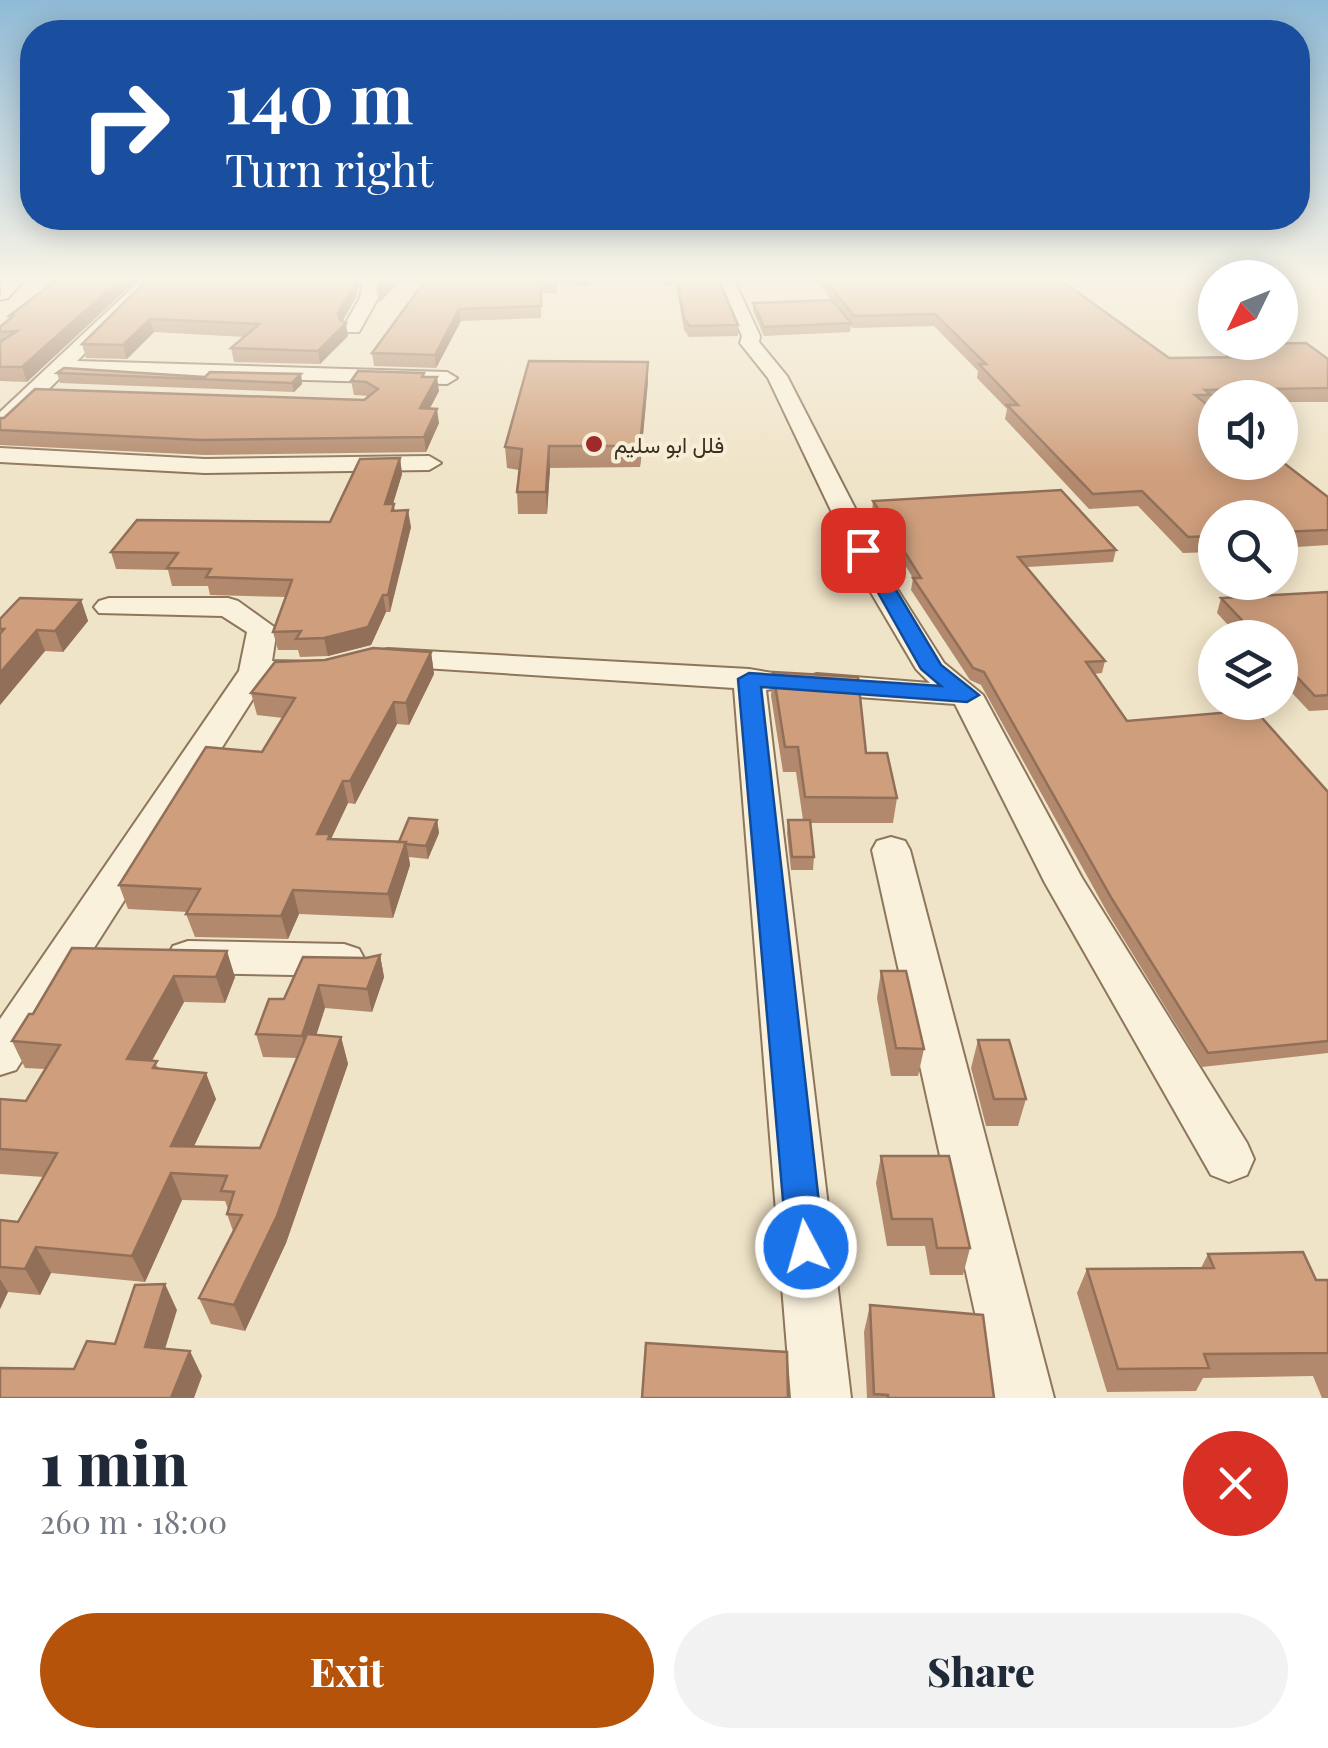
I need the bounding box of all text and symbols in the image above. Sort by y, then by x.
text: 140 m [225,48,414,142]
icon: right [60,60,190,190]
text: Turn right [225,138,433,198]
north arrow [1198,260,1298,360]
map controls [1198,260,1298,720]
button: sound [1198,380,1298,480]
place label: فلل ابو سليم [614,429,724,460]
marker: فلل ابو سليم [583,433,605,455]
button: search [1198,500,1298,600]
pin [821,508,906,593]
icon: arrive [836,523,891,578]
button: layers [1198,620,1298,720]
position arrow [754,1195,858,1299]
text: 1 min [40,1421,188,1501]
button: close [1183,1431,1288,1536]
text: 260 m · 18:00 [40,1499,227,1542]
button: Exit [40,1613,654,1728]
button: Share [674,1613,1288,1728]

